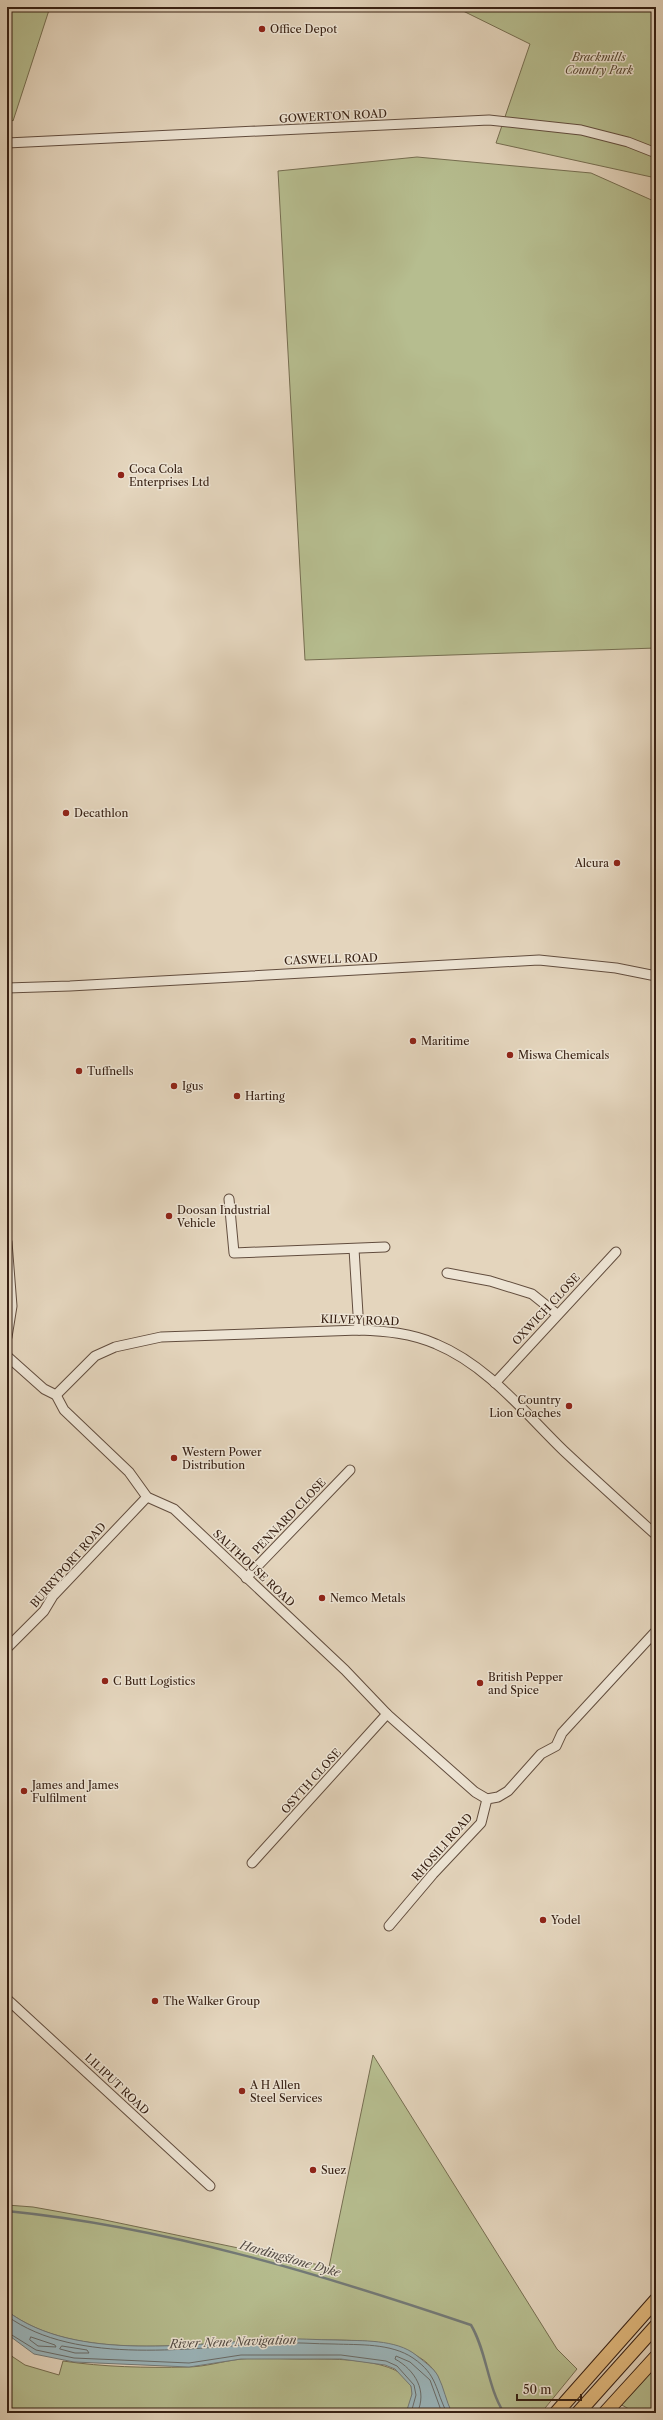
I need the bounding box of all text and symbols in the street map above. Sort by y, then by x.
place label: Office Depot [270,22,337,36]
marker: Office Depot [257,24,267,34]
park label: Brackmills Country Park [565,50,633,77]
street label: GOWERTON ROAD [279,106,387,126]
place label: Coca Cola Enterprises Ltd [129,462,210,489]
marker: Coca Cola Enterprises Ltd [116,470,126,480]
place label: Decathlon [74,806,128,820]
marker: Decathlon [61,808,71,818]
place label: Alcura [574,856,609,870]
marker: Alcura [612,858,622,868]
street label: CASWELL ROAD [284,950,378,968]
place label: Maritime [421,1034,469,1048]
marker: Maritime [408,1036,418,1046]
place label: Miswa Chemicals [518,1048,610,1062]
marker: Miswa Chemicals [505,1050,515,1060]
place label: Tuffnells [87,1064,134,1078]
marker: Tuffnells [74,1066,84,1076]
place label: Igus [182,1079,204,1093]
marker: Igus [169,1081,179,1091]
place label: Harting [245,1089,285,1103]
marker: Harting [232,1091,242,1101]
place label: Doosan Industrial Vehicle [176,1203,271,1230]
marker: Doosan Industrial Vehicle [164,1211,174,1221]
street label: OXWICH CLOSE [509,1270,583,1348]
street label: KILVEY ROAD [320,1312,400,1328]
place label: Country Lion Coaches [489,1393,562,1420]
marker: Country Lion Coaches [564,1401,574,1411]
place label: Western Power Distribution [181,1445,262,1472]
marker: Western Power Distribution [169,1453,179,1463]
street label: PENNARD CLOSE [249,1475,329,1557]
street label: BURRYPORT ROAD [27,1519,109,1610]
street label: SALTHOUSE ROAD [210,1527,298,1610]
place label: Nemco Metals [330,1591,406,1605]
marker: Nemco Metals [317,1593,327,1603]
place label: British Pepper and Spice [488,1670,563,1697]
place label: C Butt Logistics [113,1674,195,1688]
marker: C Butt Logistics [100,1676,110,1686]
marker: British Pepper and Spice [475,1678,485,1688]
street label: OSYTH CLOSE [278,1745,344,1817]
place label: James and James Fulfilment [30,1778,119,1805]
marker: James and James Fulfilment [19,1786,29,1796]
street label: RHOSILI ROAD [409,1810,475,1884]
place label: Yodel [550,1913,581,1927]
marker: Yodel [538,1915,548,1925]
place label: The Walker Group [163,1994,260,2008]
marker: The Walker Group [150,1996,160,2006]
street label: LILIPUT ROAD [82,2051,152,2118]
place label: A H Allen Steel Services [249,2078,323,2105]
marker: A H Allen Steel Services [237,2086,247,2096]
place label: Suez [321,2163,347,2177]
marker: Suez [308,2165,318,2175]
water label: Hardingstone Dyke [237,2237,343,2280]
water label: River Nene Navigation [168,2332,297,2351]
scale bar [517,2376,581,2402]
text: 50 m [523,2382,552,2397]

